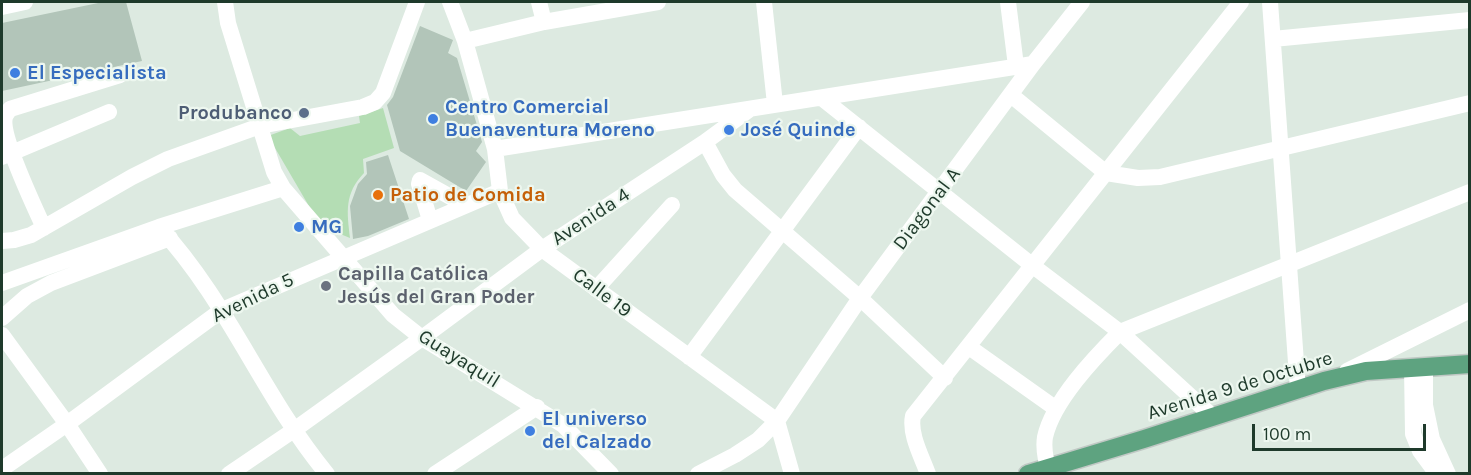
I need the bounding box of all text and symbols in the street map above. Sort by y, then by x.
place label: El Especialista [27,61,167,85]
marker: El Especialista [8,66,22,80]
place label: Centro Comercial Buenaventura Moreno [445,95,655,142]
place label: Produbanco [178,101,292,125]
marker: Produbanco [297,106,311,120]
marker: Centro Comercial Buenaventura Moreno [426,112,440,126]
place label: José Quinde [741,118,856,142]
marker: José Quinde [722,123,736,137]
street label: Diagonal A [888,163,966,255]
place label: Patio de Comida [390,183,546,207]
street label: Avenida 4 [547,183,635,251]
marker: Patio de Comida [371,188,385,202]
place label: MG [311,215,342,239]
marker: MG [292,220,306,234]
place label: Capilla Católica Jesús del Gran Poder [338,262,534,309]
street label: Calle 19 [568,263,636,323]
street label: Avenida 5 [208,268,298,328]
marker: Capilla Católica Jesús del Gran Poder [319,279,333,293]
street label: Guayaquil [414,325,504,393]
street label: Avenida 9 de Octubre [1144,346,1336,426]
place label: El universo del Calzado [542,407,652,454]
scale bar [1255,412,1429,450]
text: 100 m [1263,423,1311,445]
marker: El universo del Calzado [523,424,537,438]

